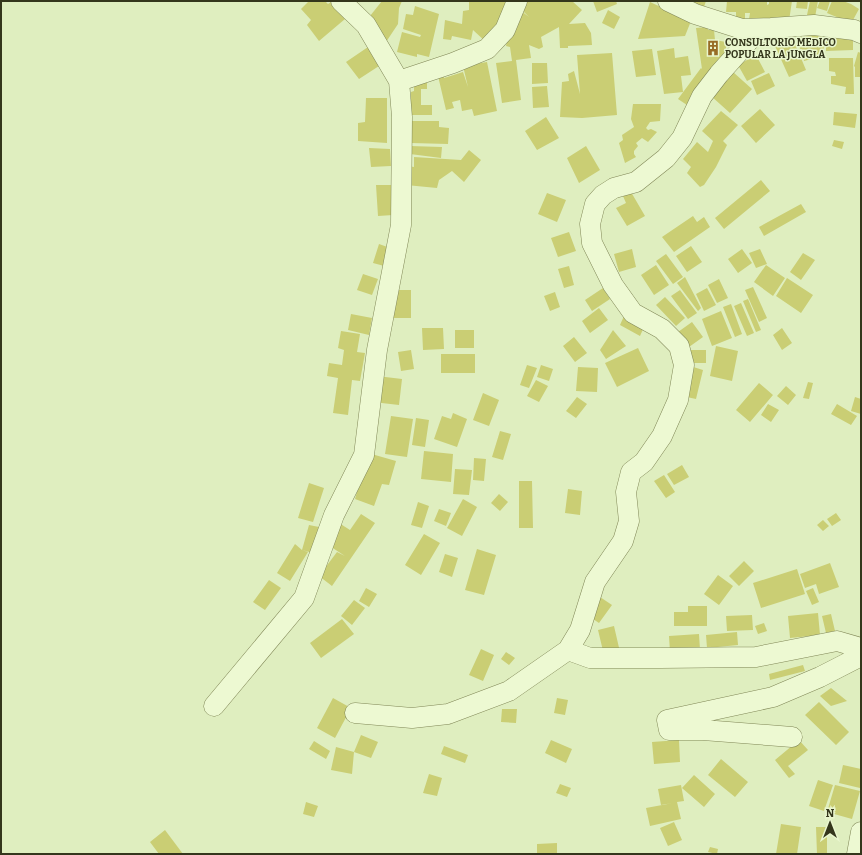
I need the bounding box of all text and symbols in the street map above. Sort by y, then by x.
place label: CONSULTORIO MEDICO POPULAR LA JUNGLA [725,37,836,61]
building icon: CONSULTORIO MEDICO POPULAR LA JUNGLA [704,39,722,57]
north arrow [810,803,850,843]
text: N [826,807,835,820]

